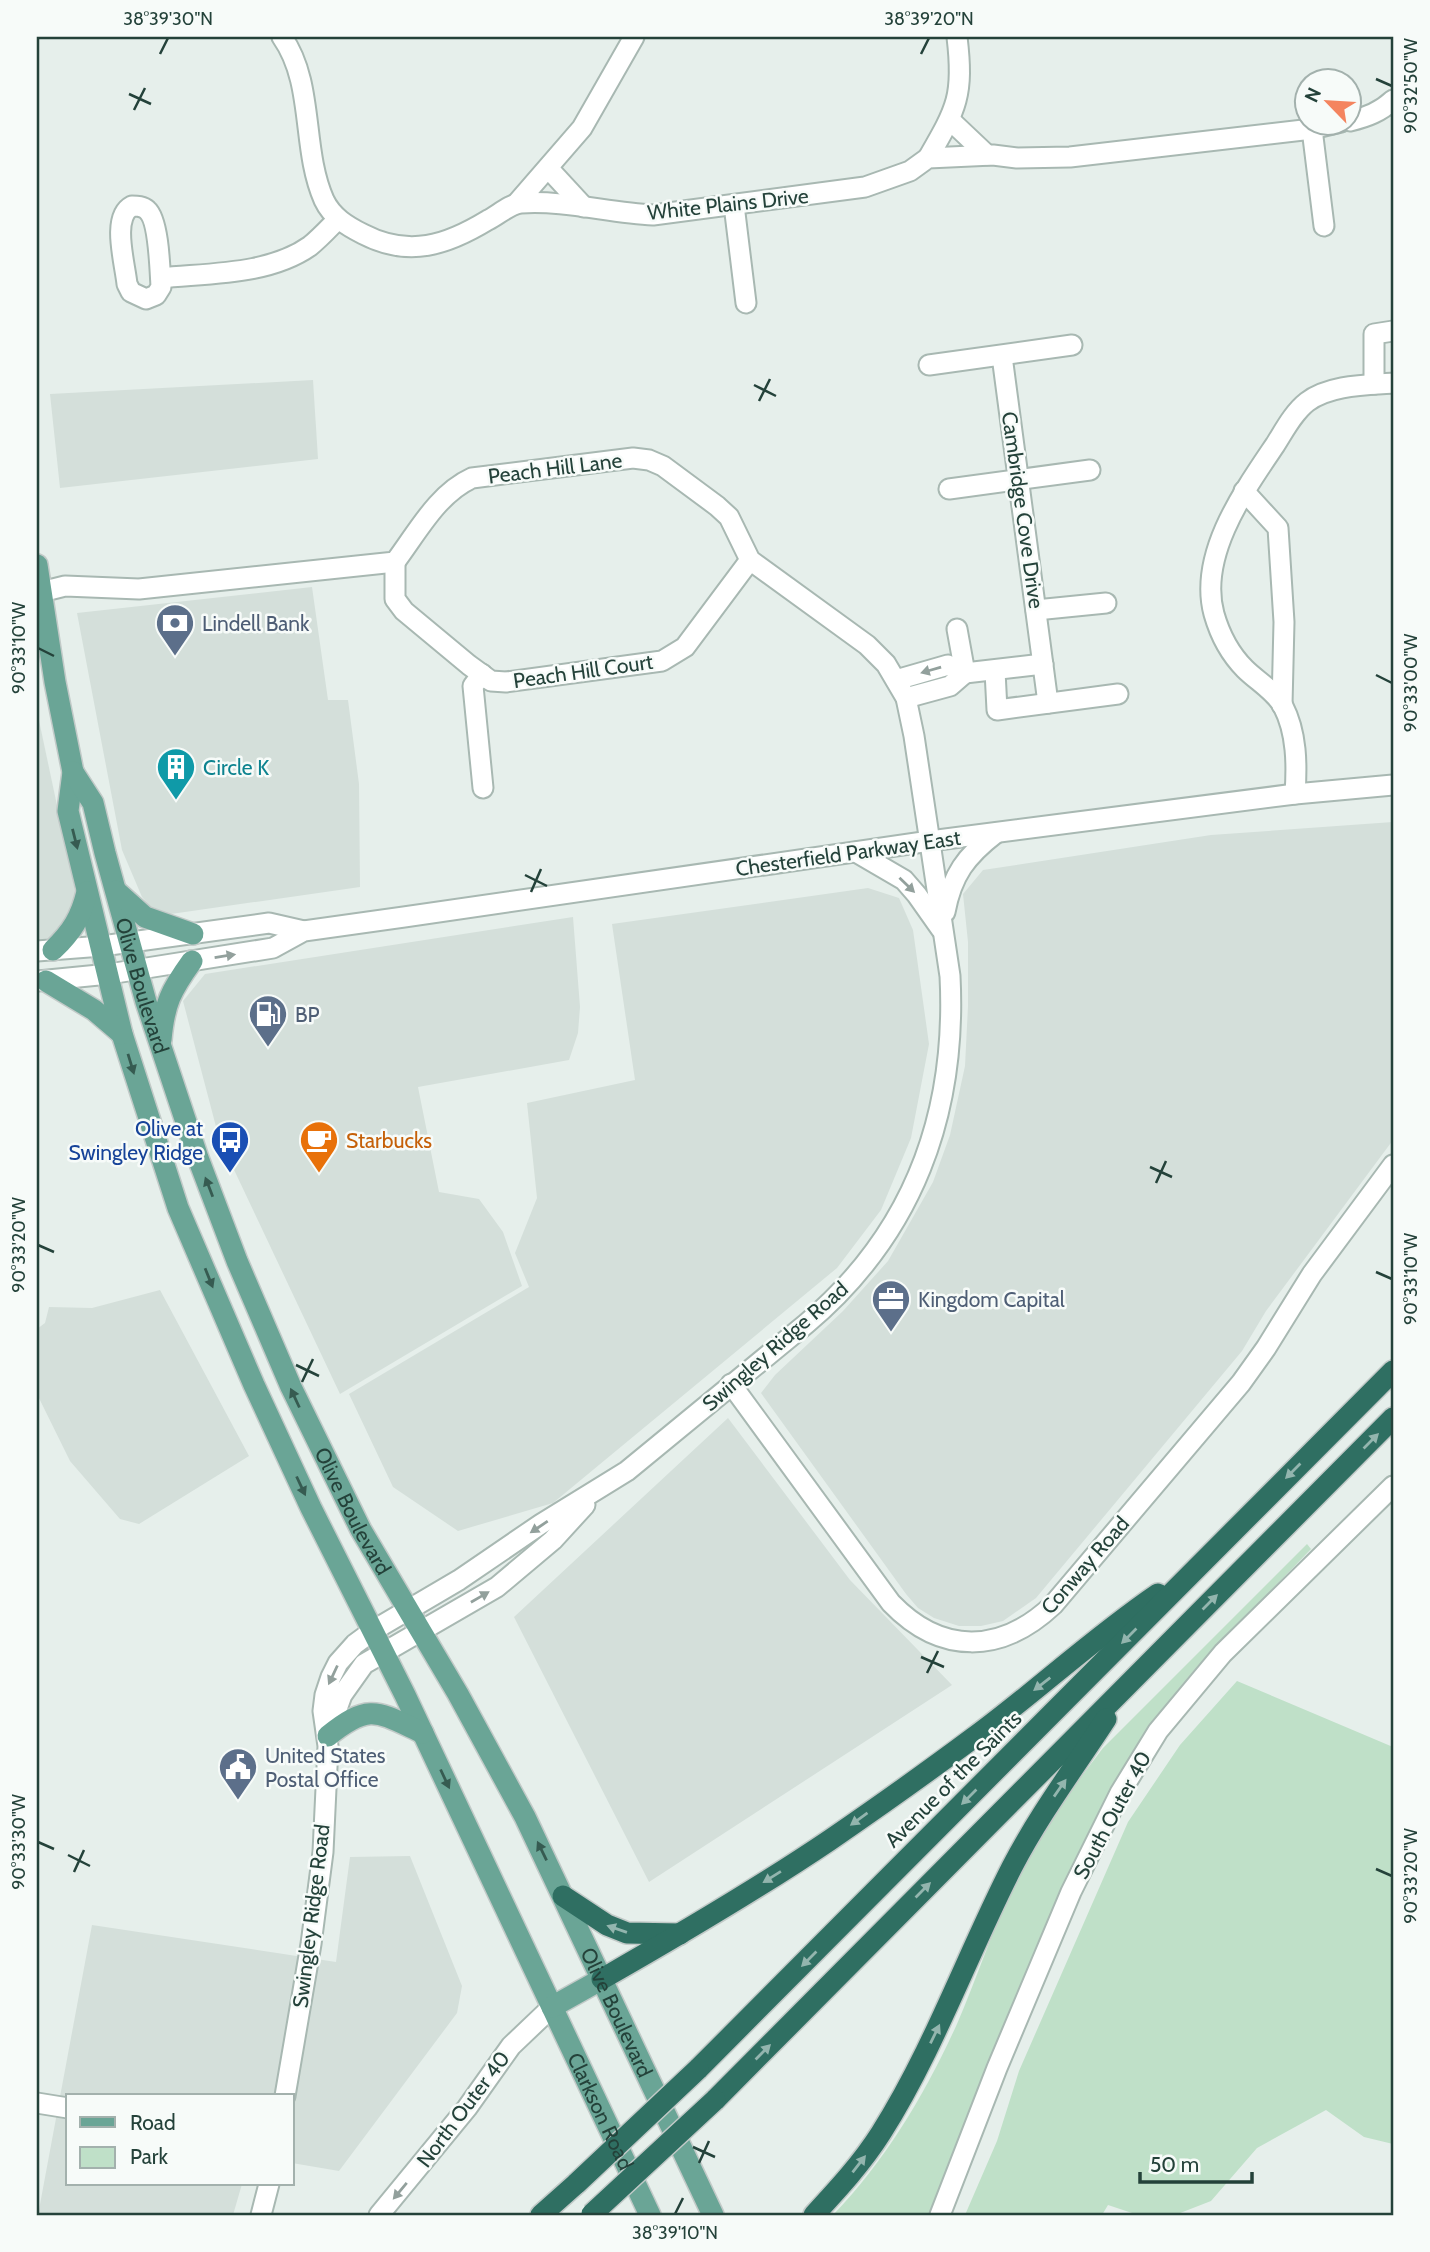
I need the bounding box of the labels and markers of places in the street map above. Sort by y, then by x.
bank icon: Lindell Bank [154,602,196,657]
place label: Lindell Bank [202,611,310,636]
building icon: Circle K [155,746,197,801]
place label: Circle K [203,755,269,780]
fuel station icon: BP [247,993,289,1048]
place label: BP [295,1002,320,1027]
place label: Olive at Swingley Ridge [68,1116,203,1165]
bus stop icon: Olive at Swingley Ridge [209,1119,251,1174]
cafe icon: Starbucks [298,1119,340,1174]
place label: Starbucks [346,1128,432,1153]
office icon: Kingdom Capital [870,1278,912,1333]
place label: Kingdom Capital [918,1287,1065,1312]
place label: United States Postal Office [265,1743,386,1792]
public building icon: United States Postal Office [217,1746,259,1801]

